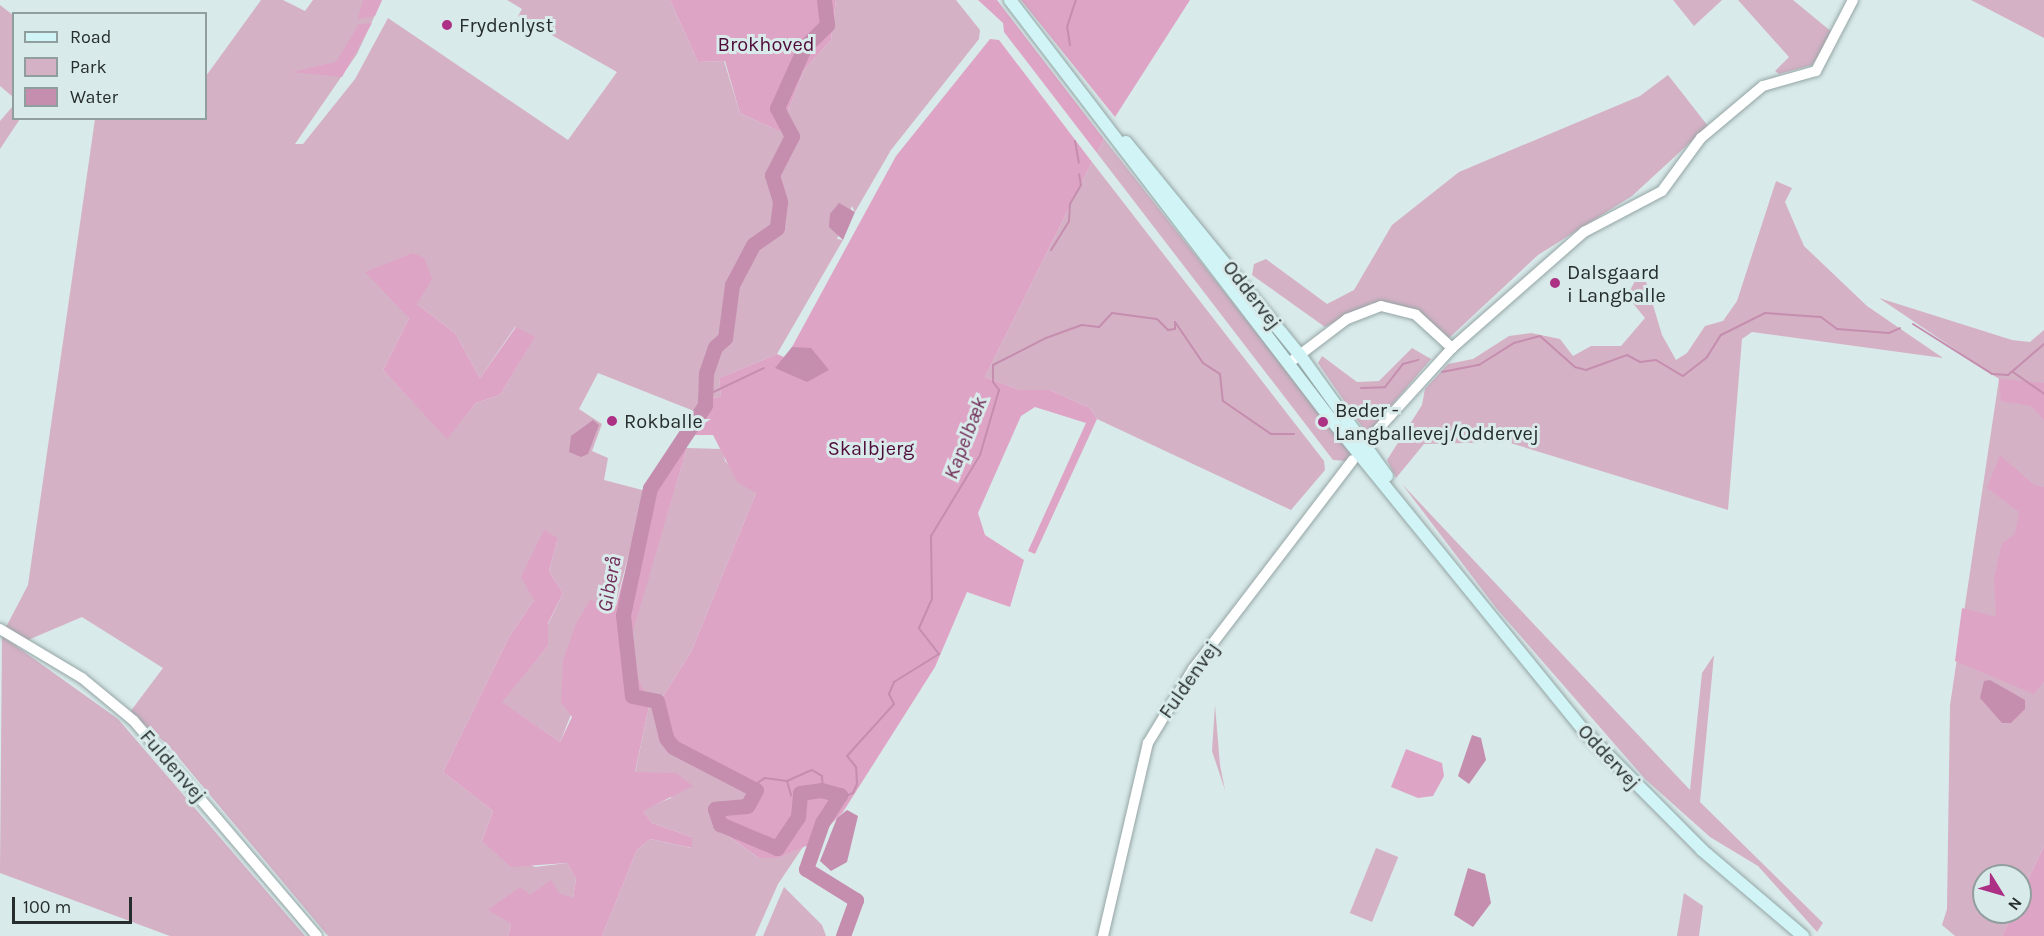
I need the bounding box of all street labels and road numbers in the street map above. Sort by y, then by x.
street label: Oddervej [1218,256,1286,334]
street label: Fuldenvej [1154,637,1224,723]
street label: Oddervej [1573,719,1645,795]
street label: Fuldenvej [135,725,211,807]

